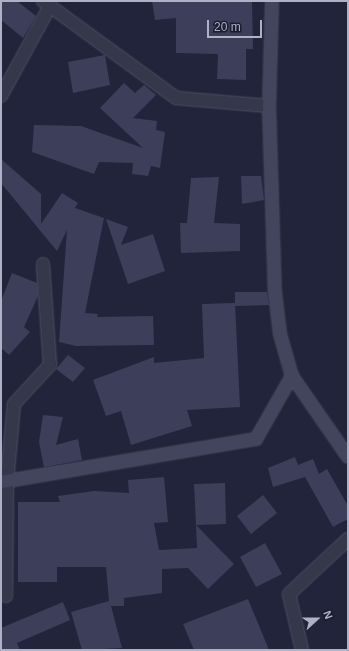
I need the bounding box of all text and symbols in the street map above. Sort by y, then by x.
scale bar [209,12,264,38]
text: 20 m [214,20,241,34]
north arrow [297,599,337,639]
text: N [321,609,335,621]

